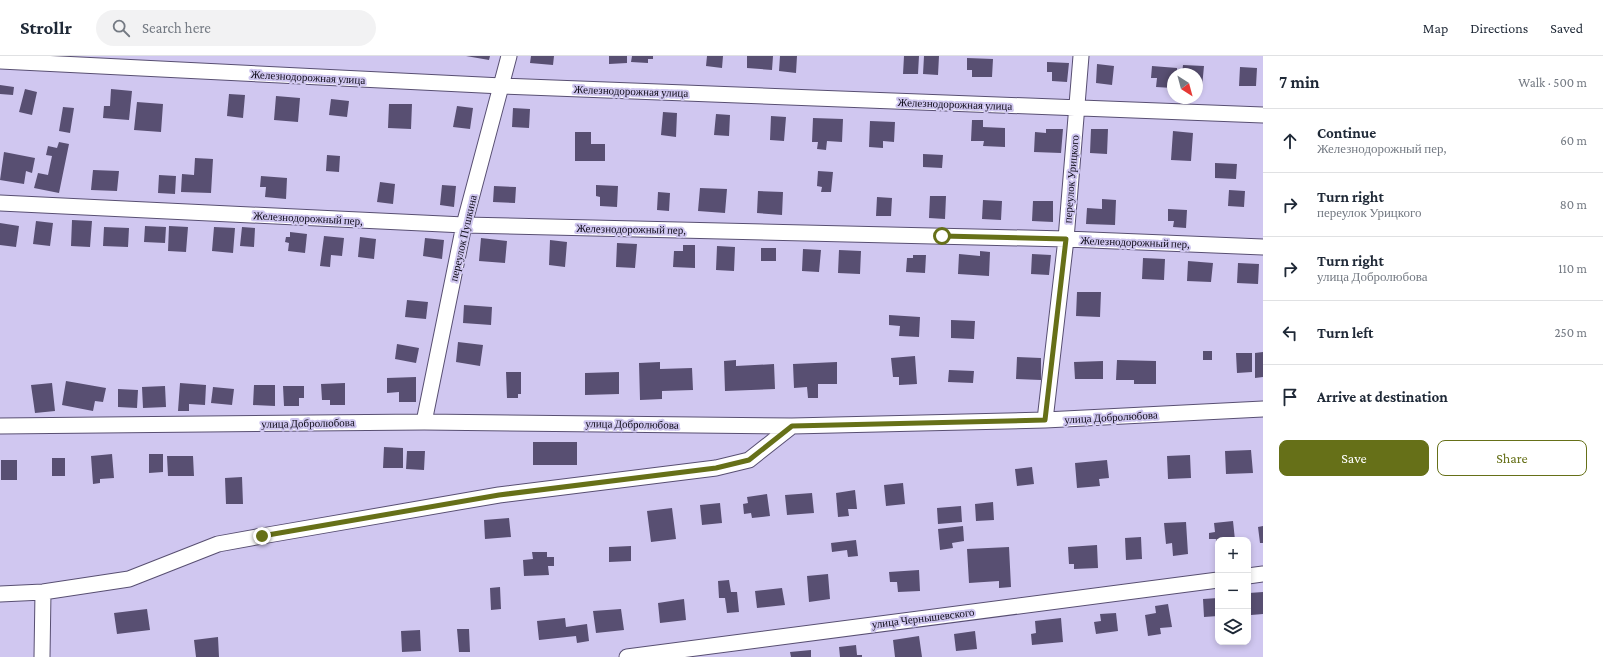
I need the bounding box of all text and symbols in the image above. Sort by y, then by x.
search box [96,10,376,46]
text: Strollr [20,17,72,38]
icon: search [110,17,132,39]
text: Search here [142,20,211,36]
text: Map [1423,20,1448,36]
text: Directions [1470,20,1528,36]
text: Saved [1550,20,1583,36]
street label: Железнодорожная улица [250,68,366,86]
north arrow [1167,68,1203,104]
text: 7 min [1279,73,1320,92]
text: Walk · 500 m [1518,75,1587,90]
street label: Железнодорожная улица [574,83,689,99]
street label: Железнодорожная улица [898,96,1013,112]
text: Continue [1317,125,1376,141]
icon: ahead [1279,130,1301,152]
text: 60 m [1560,133,1587,148]
street label: переулок Урицкого [1061,134,1081,224]
text: Железнодорожный пер, [1317,141,1446,156]
text: Turn right [1317,189,1384,205]
street label: переулок Пушкина [447,194,479,282]
icon: right [1279,194,1301,216]
text: 80 m [1560,197,1587,212]
text: переулок Урицкого [1317,205,1421,220]
street label: Железнодорожный пер, [253,209,363,228]
street label: Железнодорожный пер, [576,222,686,237]
route start [933,227,951,245]
street label: Железнодорожный пер, [1080,234,1190,251]
text: Turn right [1317,253,1384,269]
icon: right [1279,258,1301,280]
text: 110 m [1558,261,1587,276]
text: улица Добролюбова [1317,269,1427,284]
icon: left [1279,322,1301,344]
text: Turn left [1317,325,1373,341]
text: 250 m [1554,325,1587,340]
icon: arrive [1279,386,1301,408]
text: Arrive at destination [1317,389,1448,405]
street label: улица Добролюбова [1064,409,1158,425]
street label: улица Добролюбова [261,416,355,430]
street label: улица Добролюбова [585,417,679,431]
button: Save [1279,440,1429,476]
button: Share [1437,440,1587,476]
route end [253,527,271,545]
map controls [1215,537,1251,645]
button: + [1215,537,1251,573]
button: − [1215,573,1251,609]
street label: улица Чернышевского [871,606,976,630]
button: layers [1215,609,1251,645]

